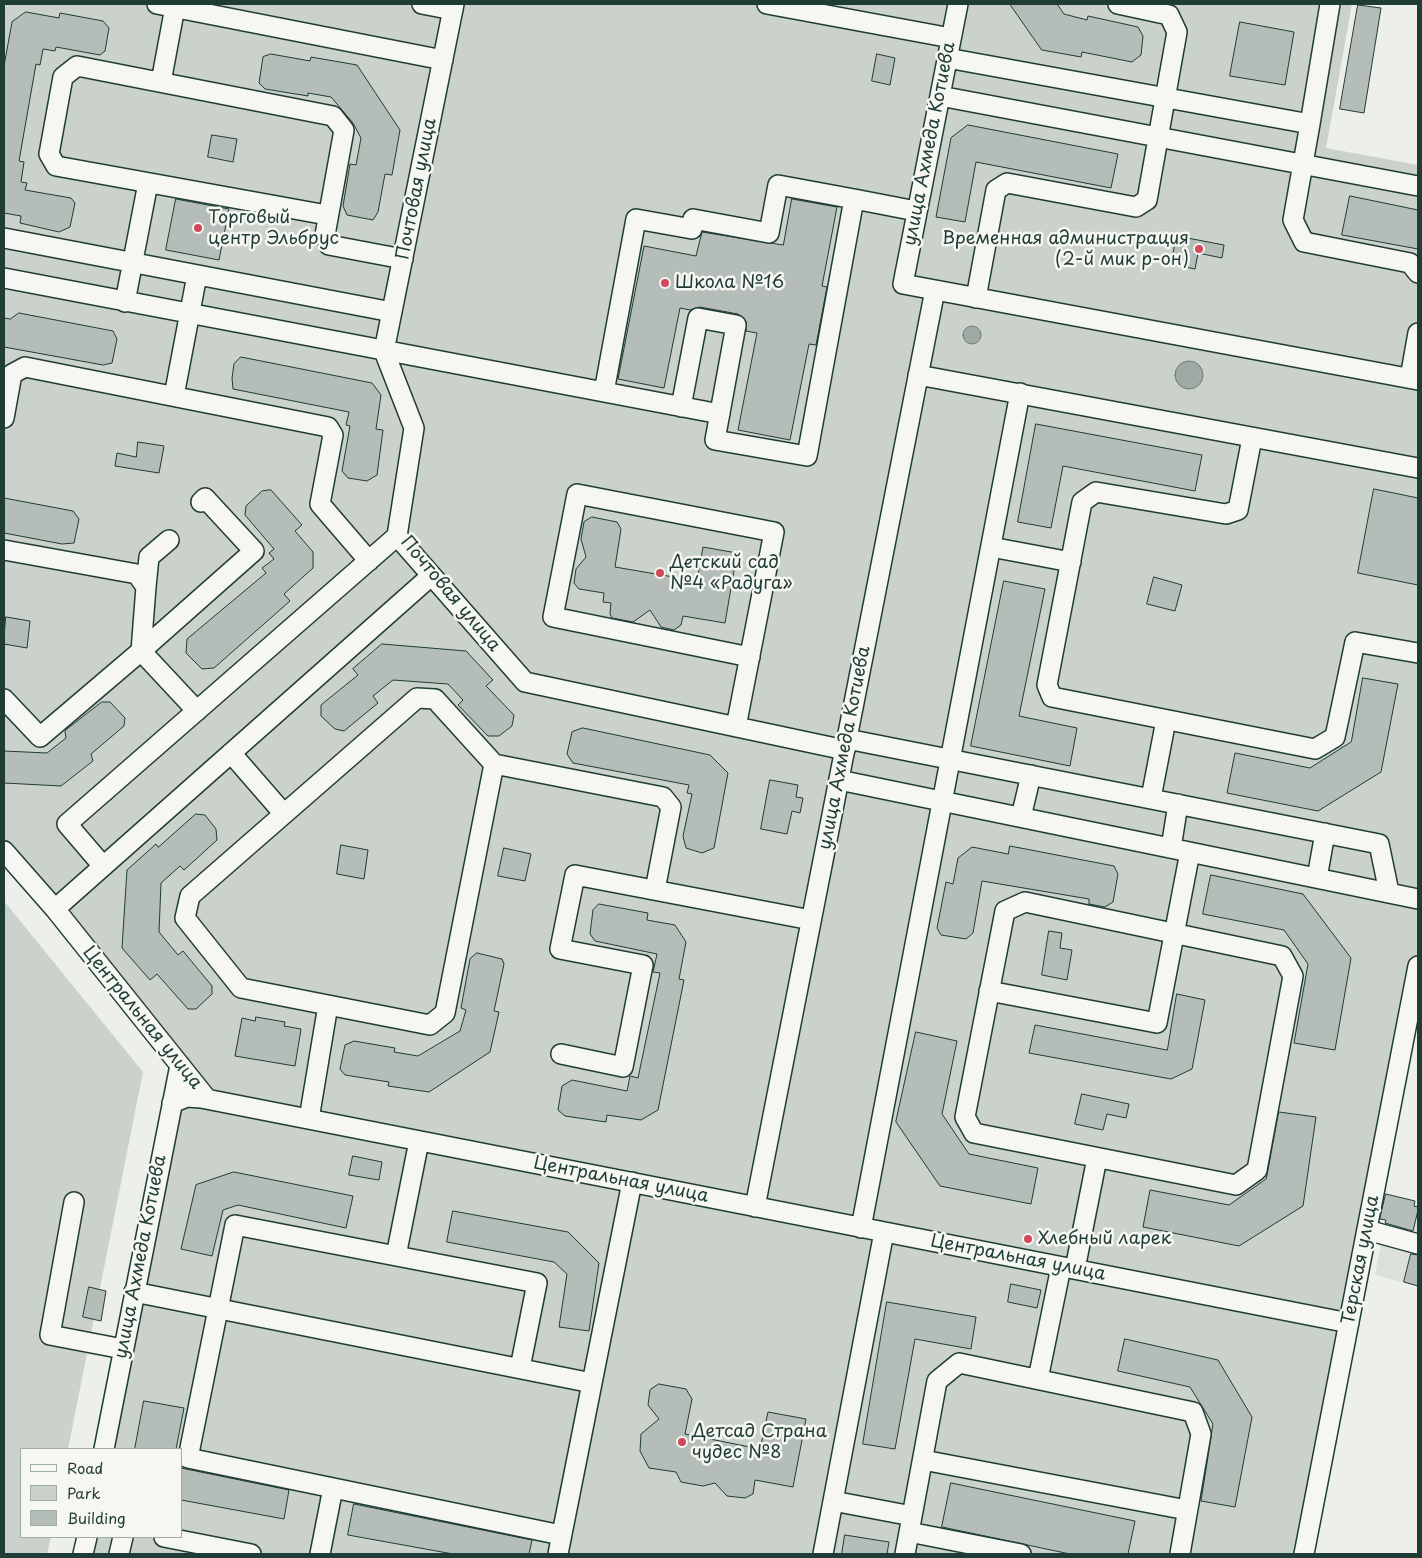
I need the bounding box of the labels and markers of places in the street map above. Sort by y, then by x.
place label: Торговый центр Эльбрус [208,207,339,250]
marker: Торговый центр Эльбрус [192,222,204,234]
place label: Временная администрация (2-й мик р-он) [942,228,1189,270]
marker: Временная администрация (2-й мик р-он) [1193,243,1205,255]
place label: Школа №16 [675,272,784,294]
marker: Школа №16 [659,277,671,289]
place label: Детский сад №4 «Радуга» [670,552,793,594]
marker: Детский сад №4 «Радуга» [654,567,666,579]
place label: Хлебный ларек [1038,1228,1172,1250]
marker: Хлебный ларек [1022,1233,1034,1245]
place label: Детсад Страна чудес №8 [692,1421,827,1464]
marker: Детсад Страна чудес №8 [676,1436,688,1448]

